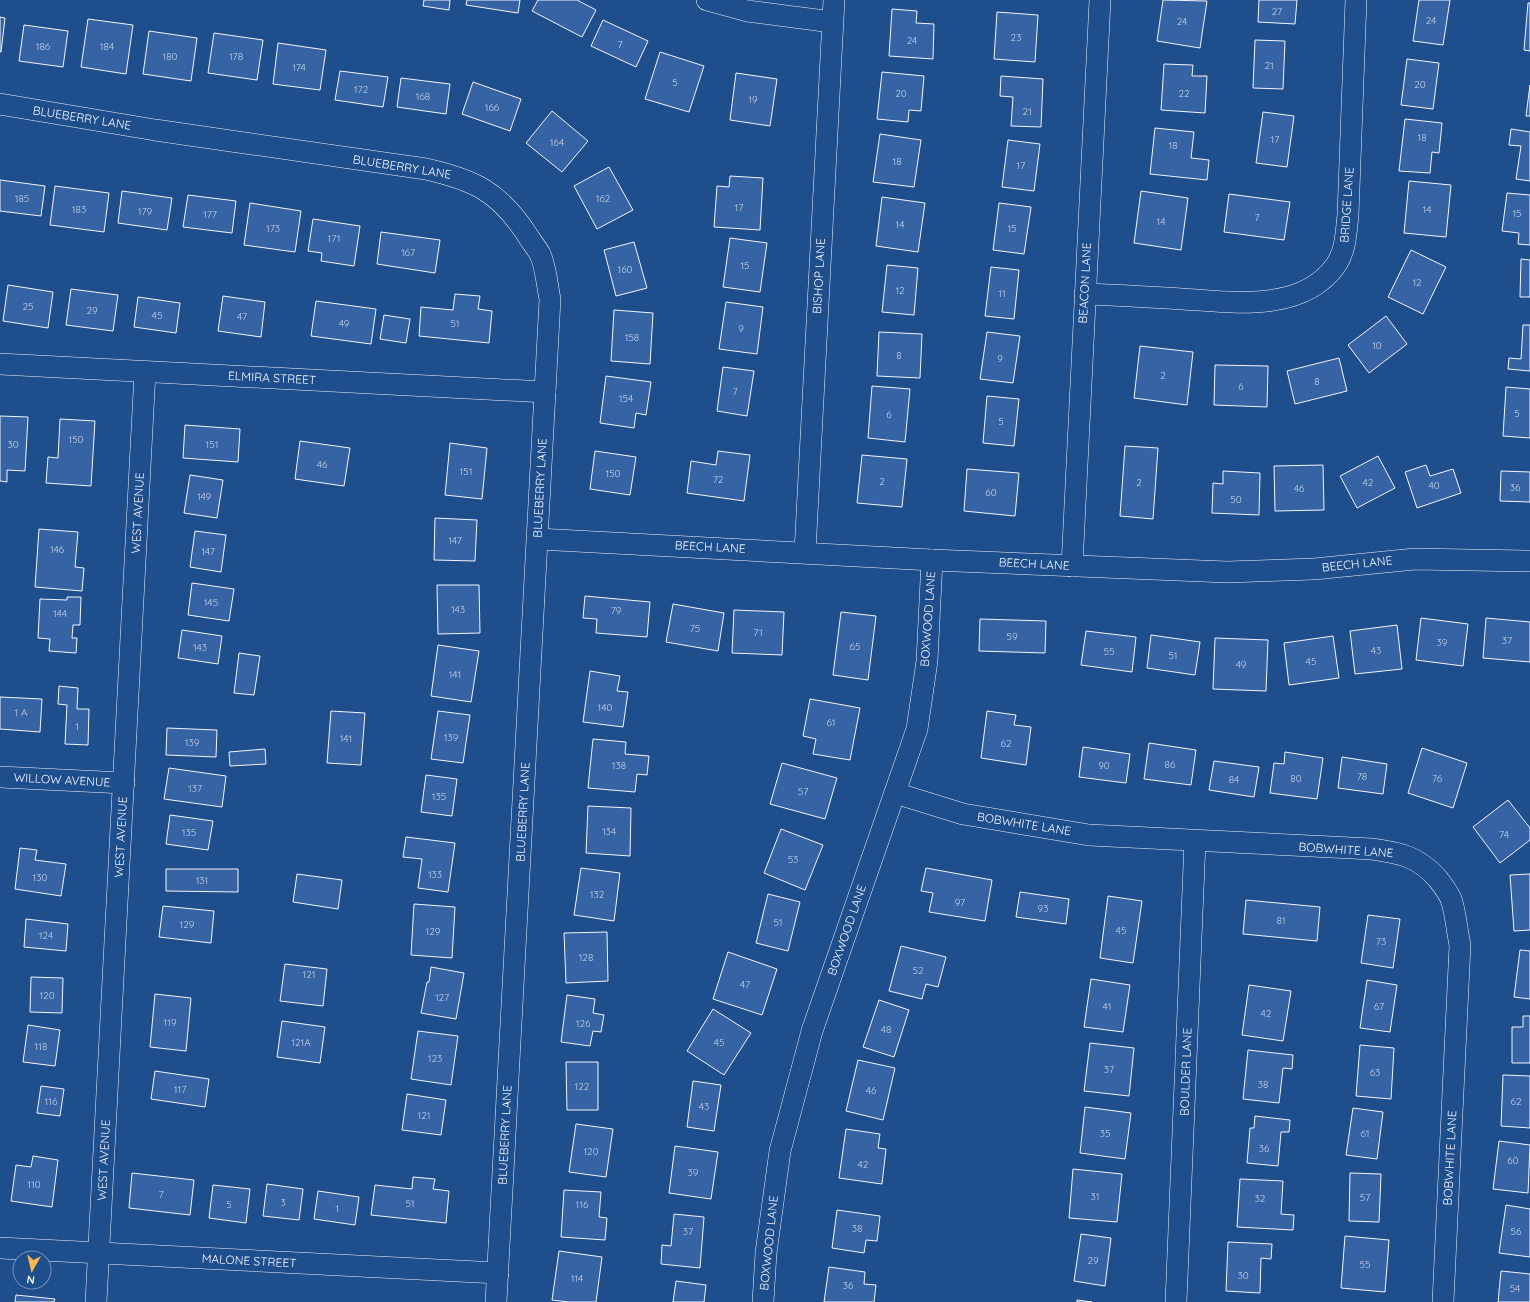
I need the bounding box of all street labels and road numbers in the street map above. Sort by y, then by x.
street label: BLUEBERRY LANE [32,102,133,133]
street label: BLUEBERRY LANE [352,151,453,182]
street label: BRIDGE LANE [1336,167,1357,243]
street label: BISHOP LANE [809,238,828,314]
street label: BEACON LANE [1075,242,1094,324]
street label: ELMIRA STREET [228,368,316,387]
street label: BLUEBERRY LANE [529,438,550,538]
street label: WEST AVENUE [128,472,147,554]
street label: BEECH LANE [674,537,746,556]
street label: BEECH LANE [1321,552,1393,575]
street label: BEECH LANE [998,554,1070,573]
street label: BOXWOOD LANE [917,571,938,667]
street label: BLUEBERRY LANE [512,762,533,862]
street label: WILLOW AVENUE [13,769,111,790]
street label: WEST AVENUE [111,796,130,878]
street label: BOBWHITE LANE [976,809,1072,838]
street label: BOBWHITE LANE [1298,839,1394,860]
street label: BOXWOOD LANE [824,882,869,977]
street label: BOULDER LANE [1176,1027,1195,1116]
street label: BLUEBERRY LANE [494,1085,515,1185]
street label: BOBWHITE LANE [1440,1110,1459,1206]
street label: WEST AVENUE [94,1119,113,1201]
street label: BOXWOOD LANE [756,1195,781,1291]
street label: MALONE STREET [201,1251,297,1270]

